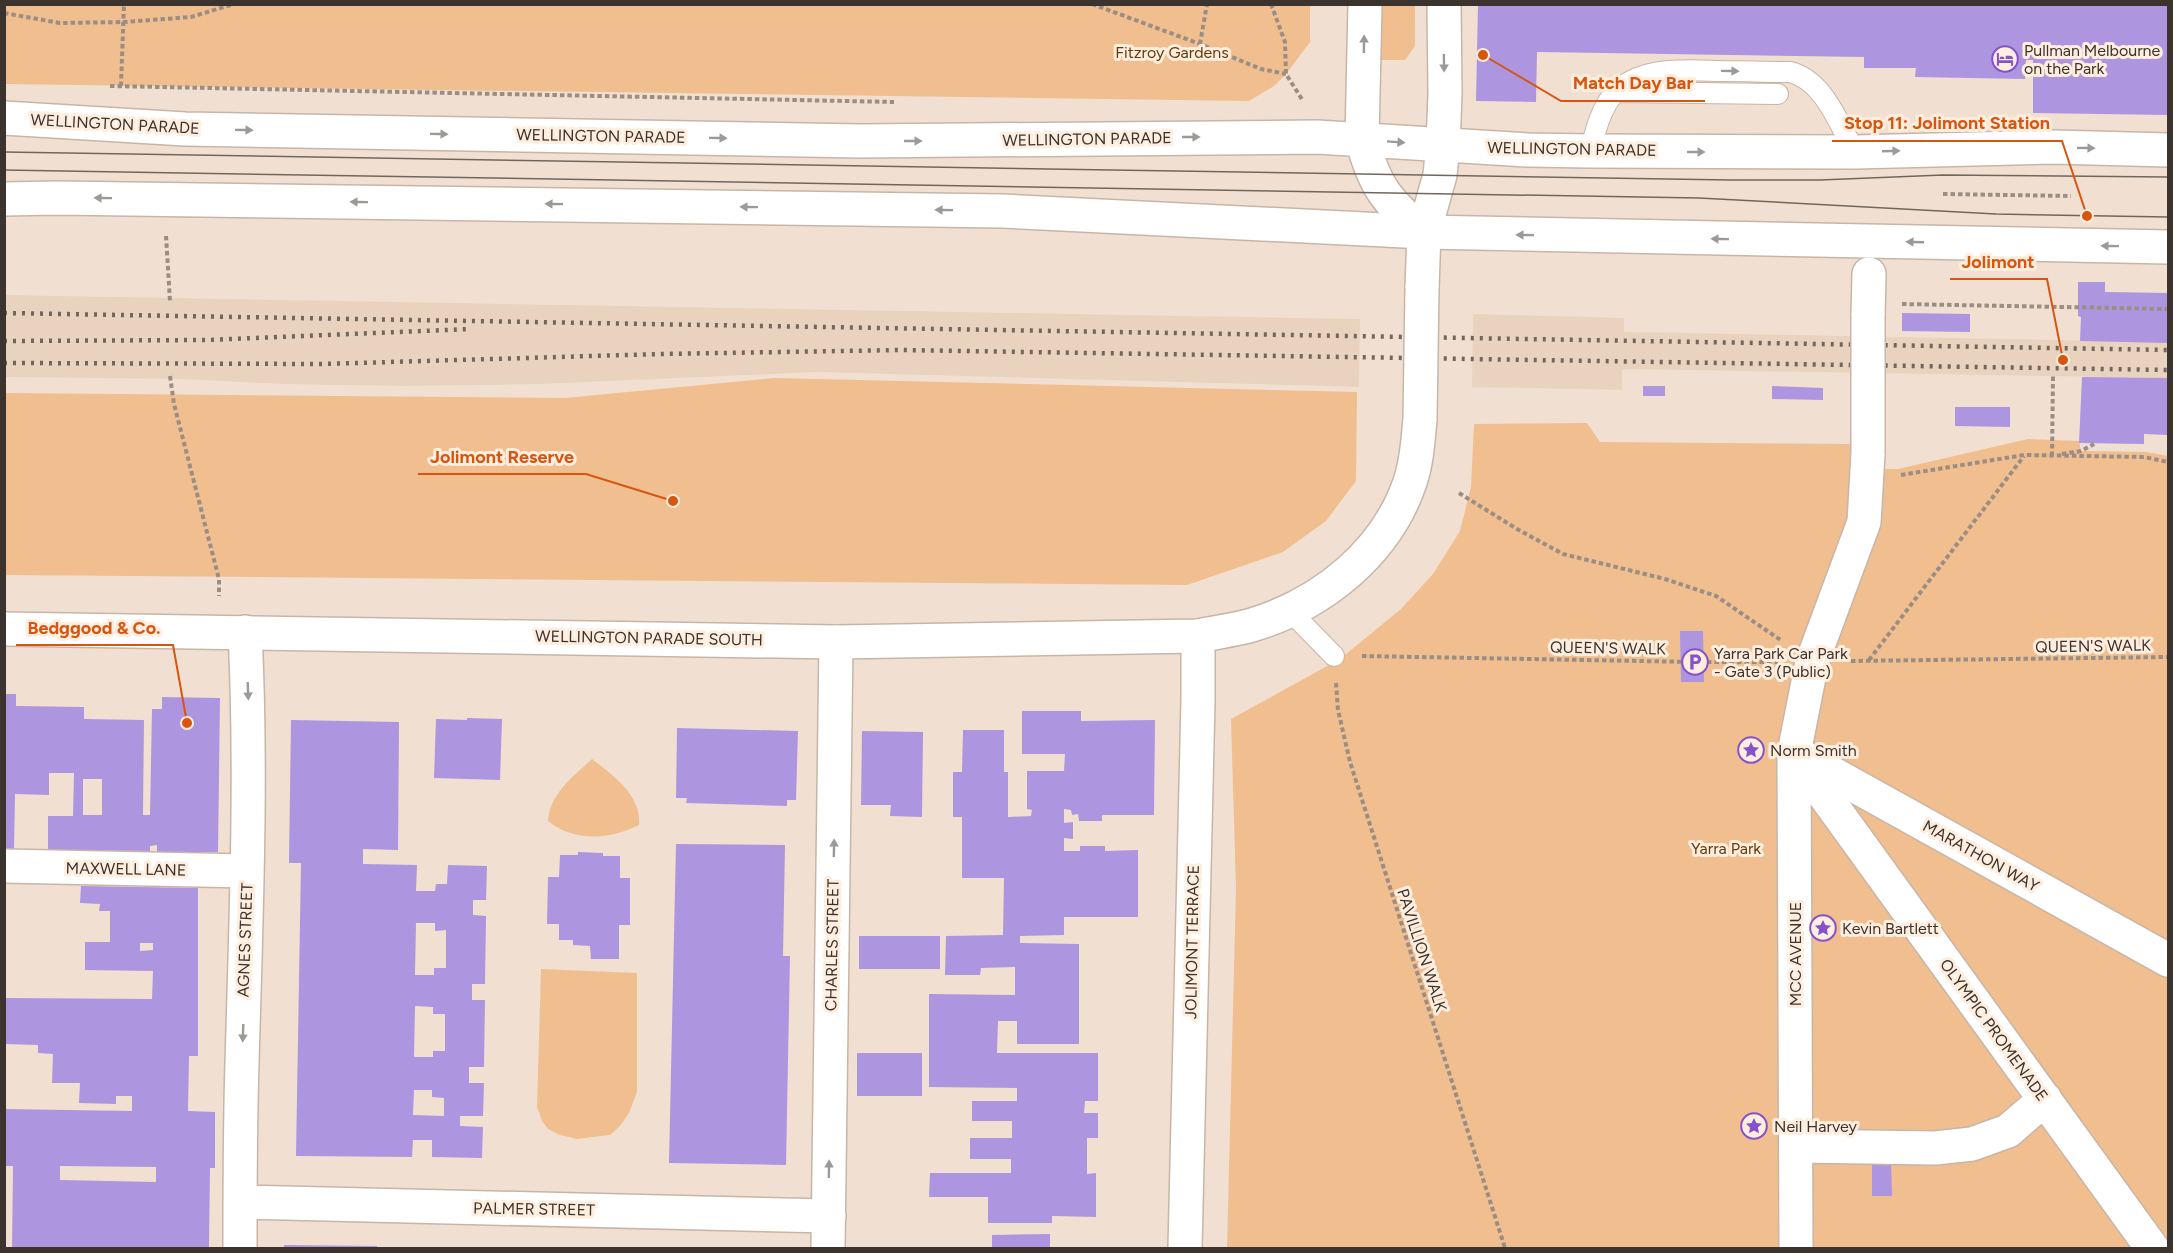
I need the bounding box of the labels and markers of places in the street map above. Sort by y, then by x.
place label: Pullman Melbourne on the Park [2024,41,2161,78]
hotel icon: Pullman Melbourne on the Park [1990,44,2020,74]
callout: Match Day Bar [1561,65,1705,101]
callout: Stop 11: Jolimont Station [1832,105,2062,141]
callout: Jolimont [1950,243,2047,279]
callout: Jolimont Reserve [418,438,586,474]
callout: Bedggood & Co. [16,609,173,645]
place label: Yarra Park Car Park - Gate 3 (Public) [1714,644,1848,681]
parking icon: Yarra Park Car Park - Gate 3 (Public) [1680,647,1710,677]
place icon: Norm Smith [1736,735,1766,765]
place label: Norm Smith [1770,741,1857,760]
place icon: Kevin Bartlett [1808,913,1838,943]
place label: Kevin Bartlett [1842,919,1939,938]
place icon: Neil Harvey [1739,1111,1769,1141]
place label: Neil Harvey [1774,1117,1858,1136]

